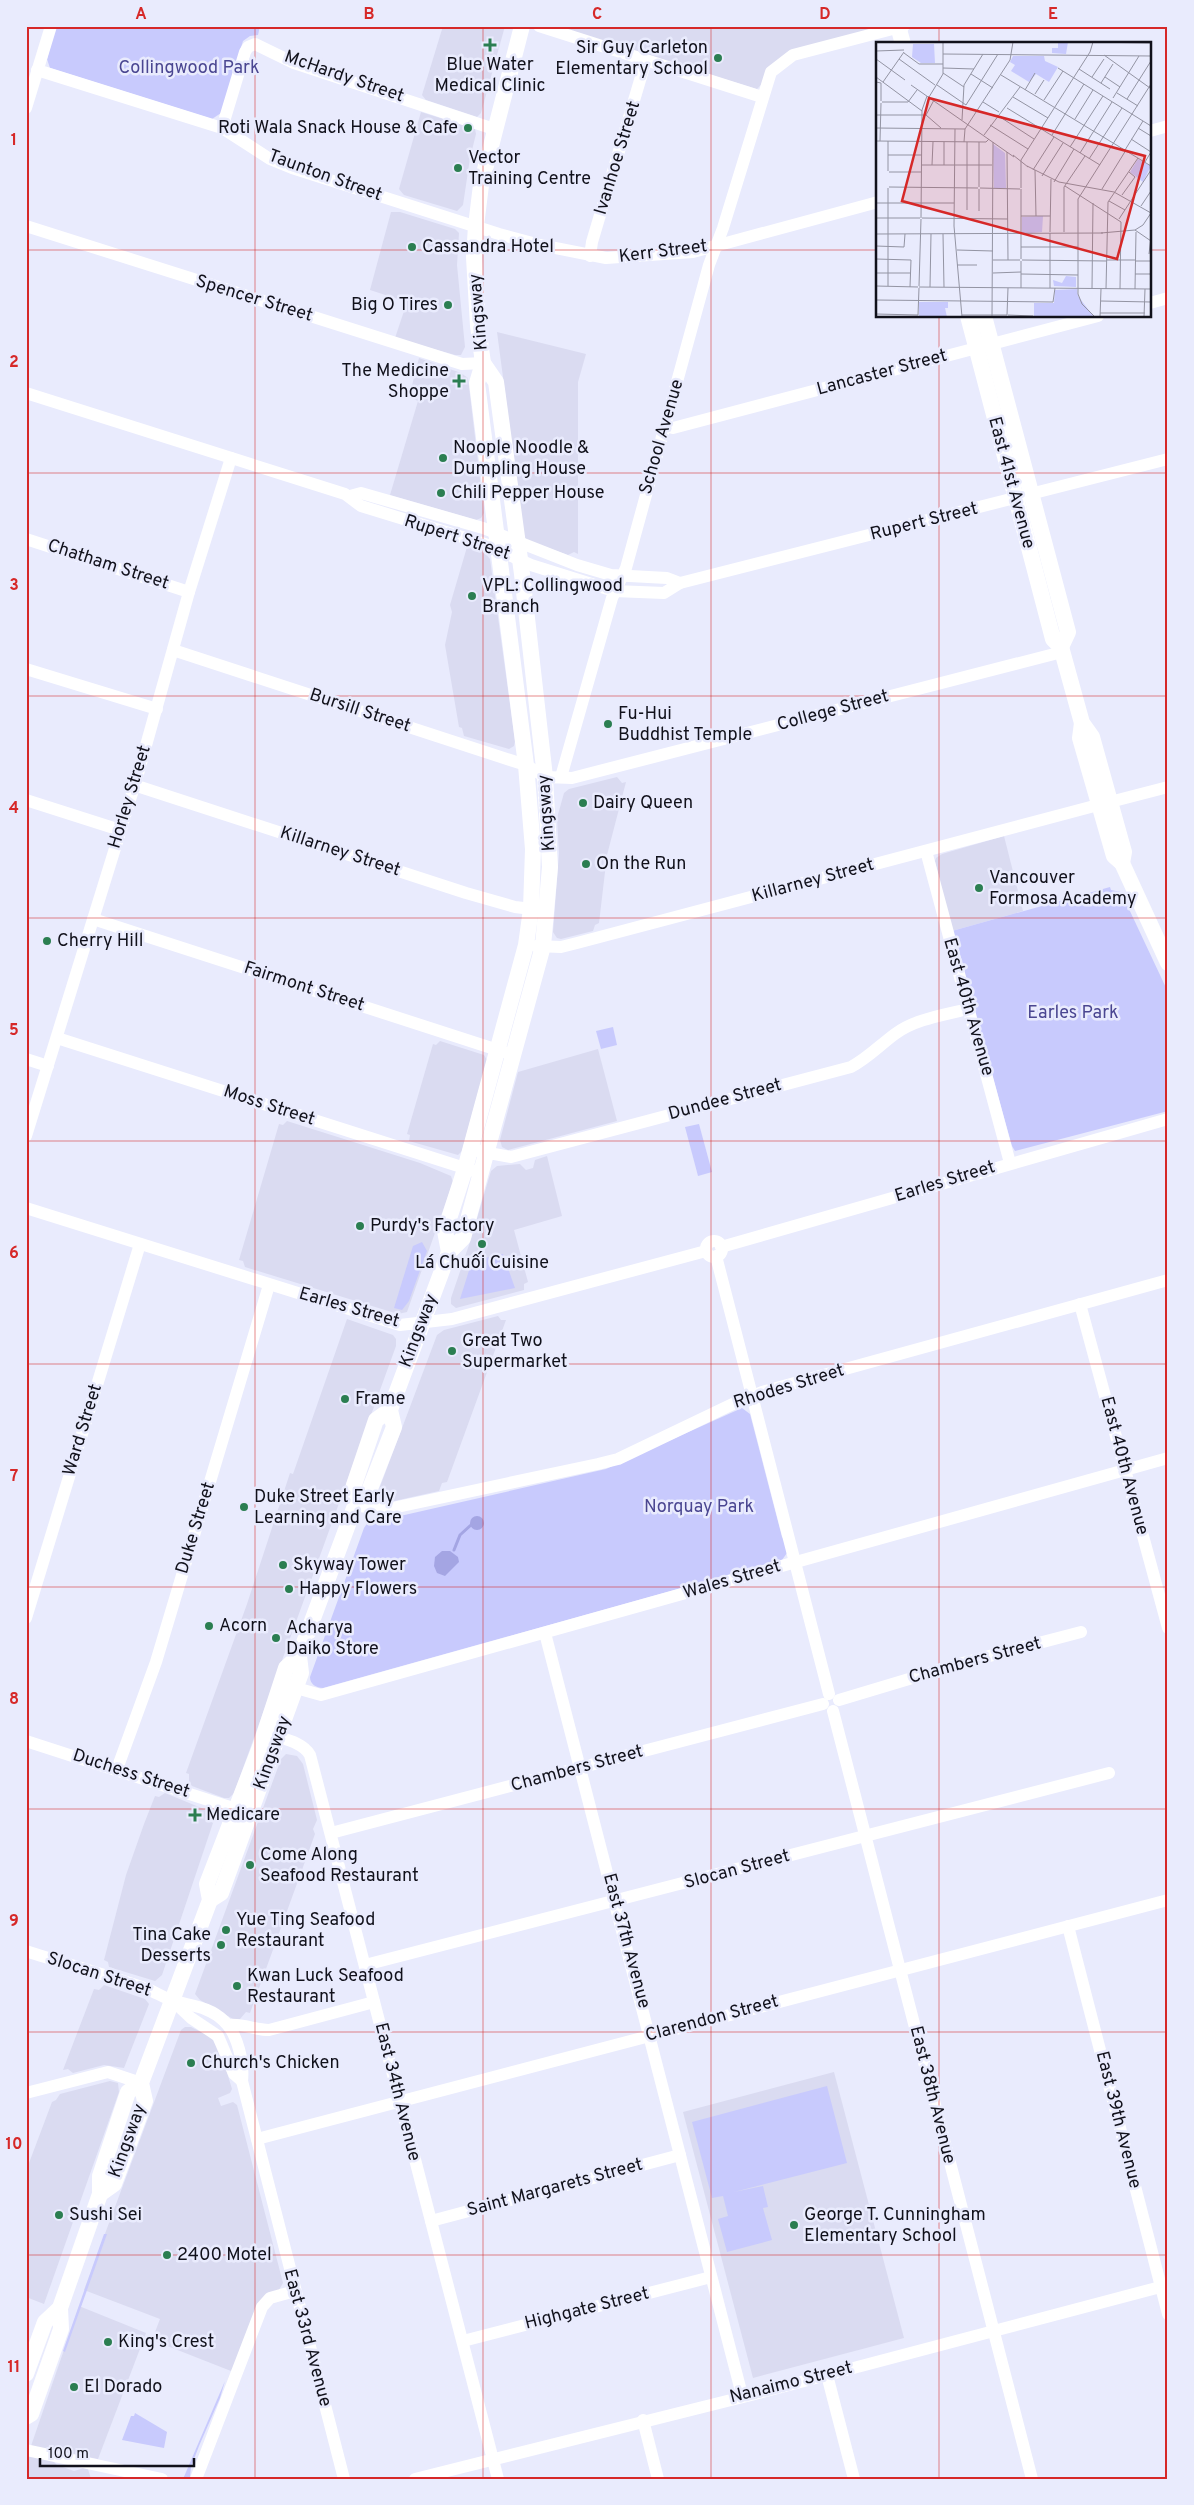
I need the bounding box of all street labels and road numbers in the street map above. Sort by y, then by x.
street label: McHardy Street [281,46,407,108]
street label: Ivanhoe Street [590,98,646,218]
street label: Taunton Street [265,145,385,207]
street label: Kerr Street [617,235,709,269]
street label: Spencer Street [193,270,315,328]
street label: Kingsway [464,273,494,351]
street label: Lancaster Street [814,345,950,401]
street label: School Avenue [635,377,689,497]
street label: East 41st Avenue [982,414,1040,552]
street label: Rupert Street [868,498,980,546]
street label: Rupert Street [401,510,513,566]
street label: Chatham Street [44,535,172,595]
street label: Bursill Street [306,684,414,738]
street label: College Street [775,685,891,737]
street label: Horley Street [103,743,157,851]
street label: Kingsway [533,774,561,852]
street label: Killarney Street [277,822,403,882]
street label: Killarney Street [749,854,877,908]
street label: East 40th Avenue [937,935,999,1079]
street label: Fairmont Street [241,957,367,1017]
street label: Dundee Street [666,1074,784,1126]
street label: Moss Street [220,1080,318,1132]
street label: Earles Street [892,1156,998,1208]
street label: Earles Street [296,1283,402,1333]
street label: Kingsway [394,1291,444,1371]
street label: Rhodes Street [731,1359,847,1415]
street label: Ward Street [58,1381,108,1479]
street label: East 40th Avenue [1094,1394,1154,1538]
street label: Duke Street [171,1479,221,1577]
street label: Wales Street [680,1555,784,1605]
street label: Chambers Street [906,1632,1044,1690]
street label: Kingsway [249,1713,297,1793]
street label: Chambers Street [508,1740,646,1798]
street label: Duchess Street [69,1744,193,1804]
street label: Slocan Street [682,1845,792,1895]
street label: East 37th Avenue [597,1871,655,2011]
street label: Slocan Street [44,1947,154,2003]
street label: Clarendon Street [643,1990,781,2048]
street label: East 34th Avenue [369,2020,425,2164]
street label: East 38th Avenue [904,2024,960,2166]
street label: East 39th Avenue [1090,2049,1146,2191]
street label: Kingsway [104,2101,152,2181]
street label: Saint Margarets Street [465,2153,645,2223]
street label: East 33rd Avenue [278,2267,336,2409]
street label: Highgate Street [522,2282,652,2336]
street label: Nanaimo Street [727,2357,855,2409]

